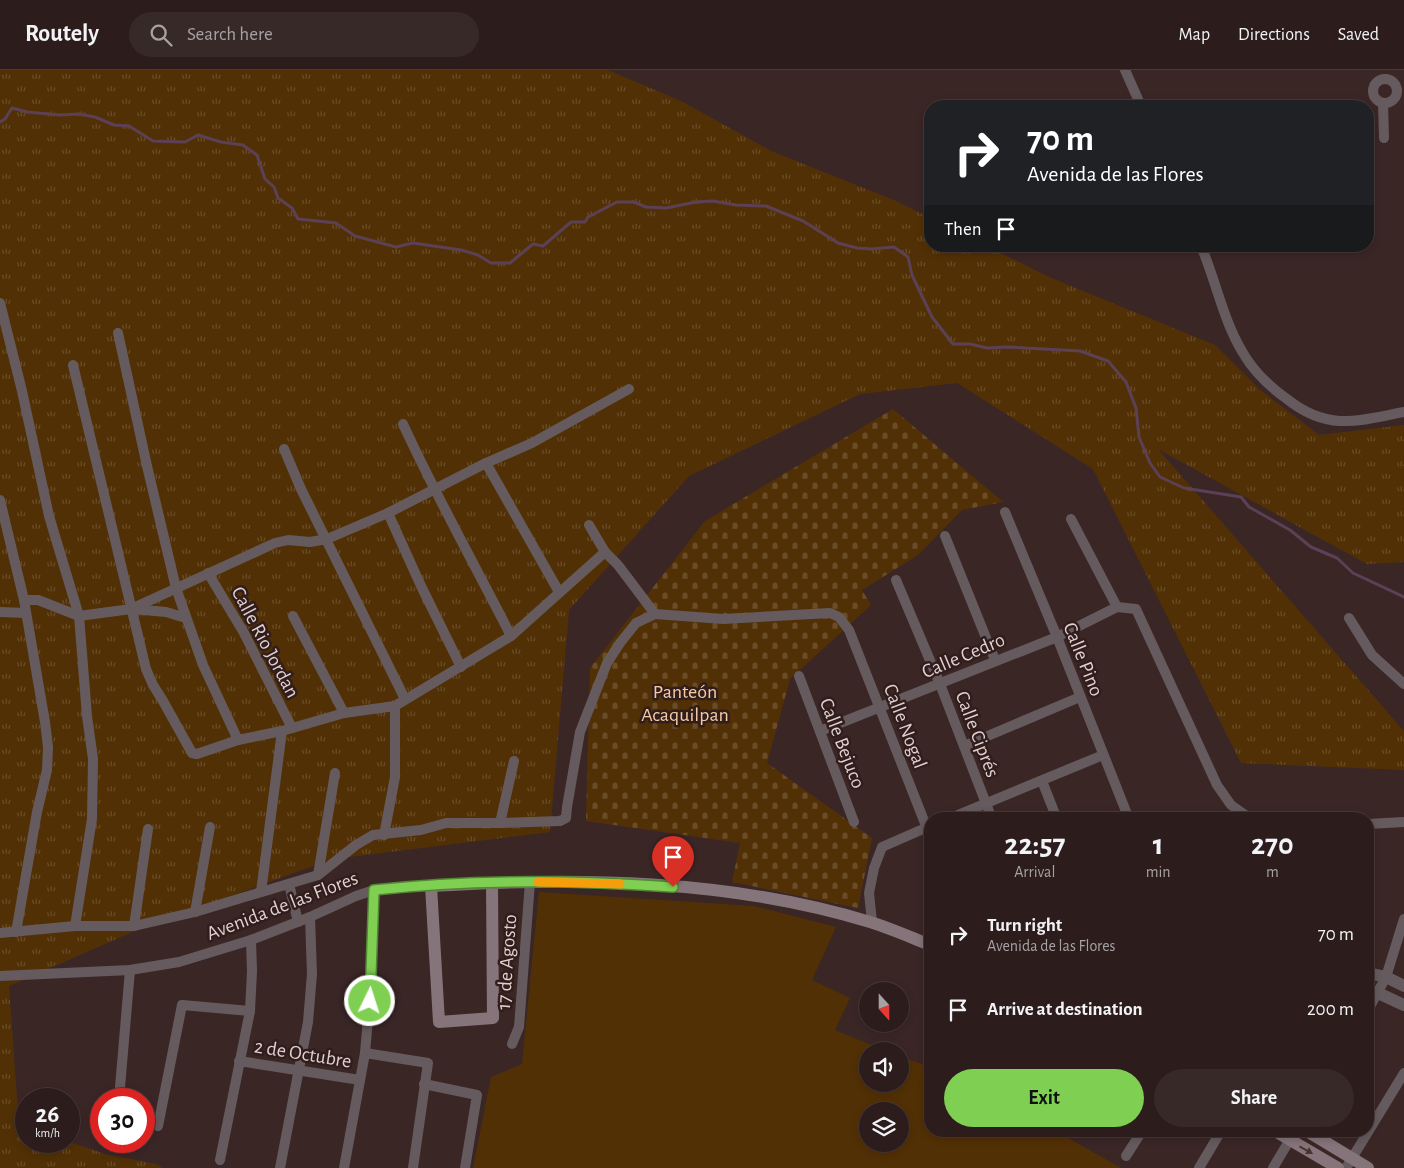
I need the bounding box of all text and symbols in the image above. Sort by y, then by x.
search box [129,12,479,57]
icon: search [147,21,175,49]
text: Routely [25,22,99,46]
text: Search here [187,25,273,44]
text: Map [1179,26,1210,44]
text: Directions [1238,26,1310,44]
text: Saved [1338,26,1379,44]
icon: right [944,120,1009,185]
text: 70 m [1027,122,1094,157]
text: Avenida de las Flores [1027,163,1204,185]
icon: arrive [992,215,1020,243]
text: Then [944,220,982,239]
street label: Calle Rio Jordan [227,584,303,701]
street label: Calle Pino [1059,620,1107,699]
street label: Calle Cedro [919,630,1008,682]
street label: Calle Nogal [880,681,930,771]
park label: Panteón Acaquilpan [641,682,729,725]
street label: Calle Ciprés [952,689,1003,780]
street label: Calle Bejuco [816,696,868,791]
text: 22:57 [1004,830,1065,860]
text: 1 [1153,830,1164,860]
text: 270 [1251,830,1294,860]
pin [652,836,694,887]
icon: arrive [659,843,687,871]
text: Arrival [1014,864,1055,880]
text: min [1146,864,1171,880]
text: m [1266,864,1279,880]
street label: Avenida de las Flores [204,868,361,944]
street label: 17 de Agosto [494,914,520,1011]
text: Turn right [987,916,1062,935]
icon: right [944,921,972,949]
text: 70 m [1318,925,1354,944]
text: Avenida de las Flores [987,938,1116,954]
position arrow [343,974,395,1026]
north arrow [859,982,909,1032]
map controls [859,982,909,1152]
icon: arrive [944,996,972,1024]
text: Arrive at destination [987,1000,1143,1019]
text: 200 m [1307,1000,1354,1019]
street label: 2 de Octubre [253,1036,353,1072]
button: sound [859,1042,909,1092]
button: Exit [944,1069,1144,1127]
button: Share [1154,1069,1354,1127]
speed limit sign: 30 [90,1088,155,1153]
text: 26 [36,1102,59,1127]
button: layers [859,1102,909,1152]
text: km/h [35,1127,60,1139]
one-way arrow [1298,1146,1313,1154]

